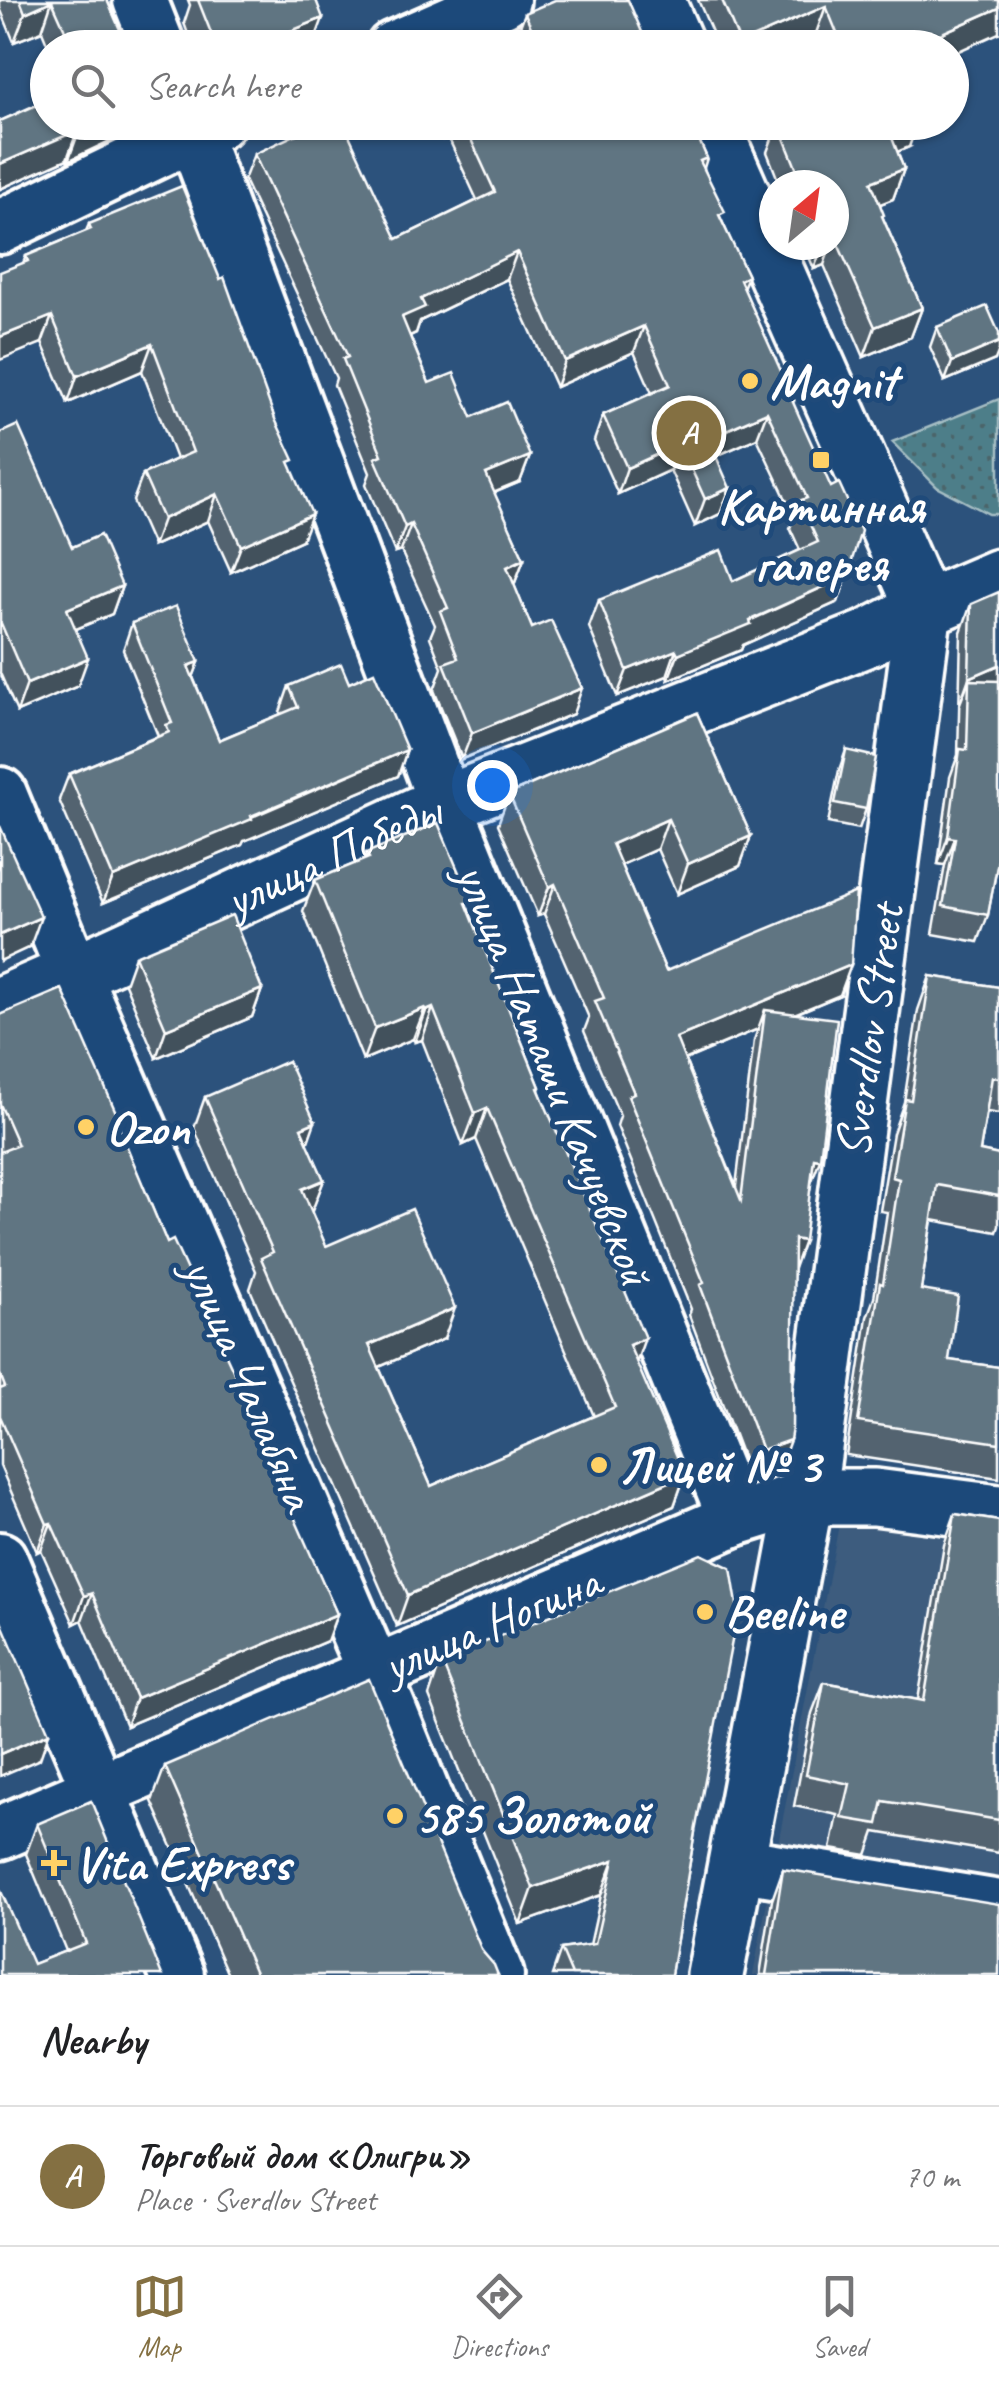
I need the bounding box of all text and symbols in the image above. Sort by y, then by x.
search box [30,30,969,140]
icon: search [65,58,120,113]
text: Search here [145,62,300,109]
north arrow [759,170,849,260]
place label: Magnit [770,350,904,413]
marker: Magnit [739,370,761,392]
pin: A [656,396,722,470]
marker: Картинная галерея [810,449,832,471]
place label: Картинная галерея [718,475,927,596]
your location [467,760,518,811]
street label: улица Победы [212,776,453,933]
street label: улица Наташи Качуевской [440,851,670,1297]
street label: Sverdlov Street [820,896,919,1162]
place label: Ozon [106,1096,191,1159]
marker: Ozon [75,1116,97,1138]
street label: улица Чалабяна [167,1245,333,1523]
place label: Лицей № 3 [619,1434,824,1497]
marker: Лицей № 3 [588,1454,610,1476]
street label: улица Ногина [370,1547,613,1698]
place label: Beeline [725,1581,847,1644]
marker: Beeline [694,1601,716,1623]
place label: 585 Золотой [415,1785,654,1848]
marker: 585 Золотой [384,1805,406,1827]
place label: Vita Express [74,1832,294,1895]
marker: Vita Express [43,1852,65,1874]
text: Nearby [40,2014,146,2067]
text: Торговый дом «Олигри» [135,2132,470,2179]
text: A [64,2156,81,2197]
text: 70 m [905,2156,959,2197]
text: Place · Sverdlov Street [135,2179,376,2220]
tab: Map [132,2269,187,2364]
tab: Directions [451,2269,548,2364]
tab: Saved [812,2269,867,2364]

